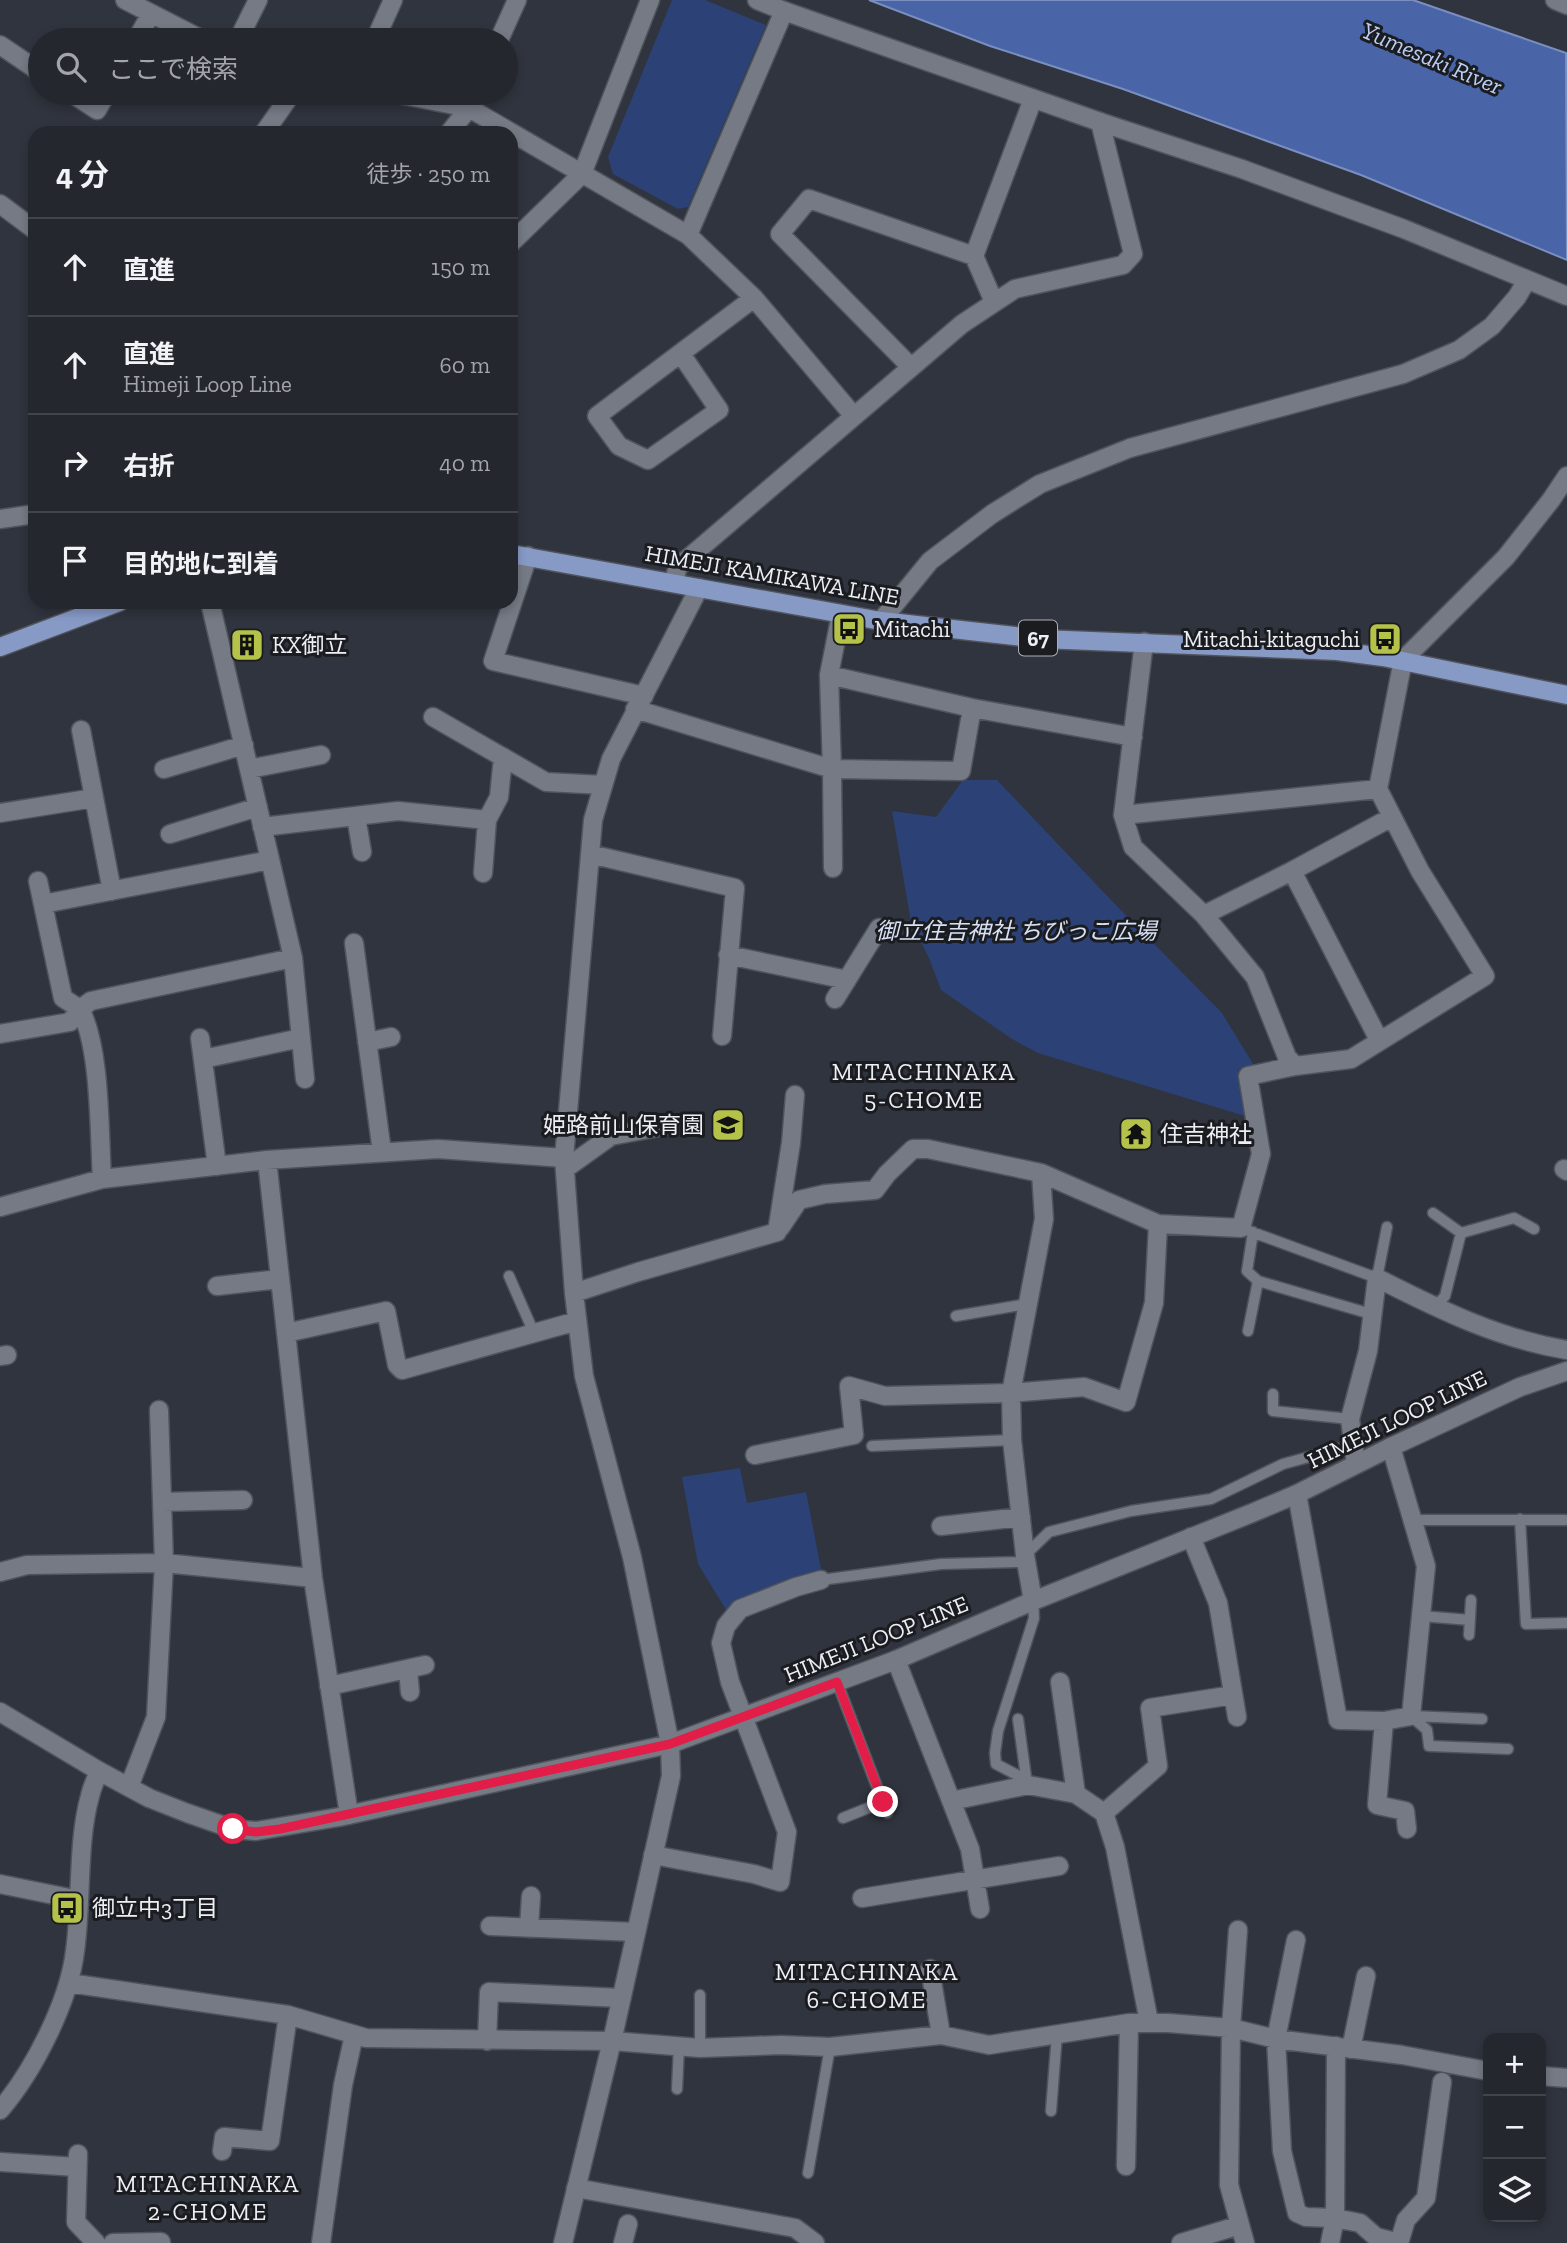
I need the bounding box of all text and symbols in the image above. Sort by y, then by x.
water label: Yumesaki River [1358,15,1507,101]
search box [28,28,518,105]
icon: search [52,48,90,86]
text: ここで検索 [108,53,238,85]
text: 4 分 [56,157,109,193]
text: 徒歩 · 250 m [367,160,490,188]
icon: ahead [56,248,94,286]
text: 150 m [431,253,490,281]
text: 直進 [123,254,175,286]
text: 直進 [123,338,175,370]
icon: ahead [56,346,94,384]
text: 60 m [439,351,490,379]
text: Himeji Loop Line [123,370,292,398]
icon: right [56,444,94,482]
text: 40 m [439,449,490,477]
text: 右折 [123,450,175,482]
street label: HIMEJI KAMIKAWA LINE [643,539,901,611]
icon: arrive [56,542,94,580]
text: 目的地に到着 [123,548,279,580]
bus stop icon: Mitachi [830,610,868,648]
place label: Mitachi [874,615,950,643]
road number: 67 [1019,620,1057,656]
bus stop icon: Mitachi-kitaguchi [1366,620,1404,658]
place label: Mitachi-kitaguchi [1183,625,1360,653]
building icon: KX御立 [228,626,266,664]
place label: KX御立 [272,631,347,659]
park label: 御立住吉神社 ちびっこ広場 [875,917,1160,945]
district label: MITACHINAKA 5-CHOME [832,1057,1016,1114]
school or university icon: 姫路前山保育園 [709,1106,747,1144]
place label: 姫路前山保育園 [543,1111,704,1139]
temple icon: 住吉神社 [1117,1115,1155,1153]
place label: 住吉神社 [1160,1120,1252,1148]
street label: HIMEJI LOOP LINE [1303,1363,1491,1475]
street label: HIMEJI LOOP LINE [780,1589,972,1689]
route end [867,1786,898,1817]
route start [217,1813,248,1844]
bus stop icon: 御立中3丁目 [48,1889,86,1927]
place label: 御立中3丁目 [92,1894,218,1922]
district label: MITACHINAKA 6-CHOME [775,1957,959,2014]
map controls [1483,2033,1546,2222]
button: + [1483,2033,1546,2096]
button: − [1483,2096,1546,2159]
button: layers [1483,2159,1546,2222]
district label: MITACHINAKA 2-CHOME [116,2169,300,2226]

